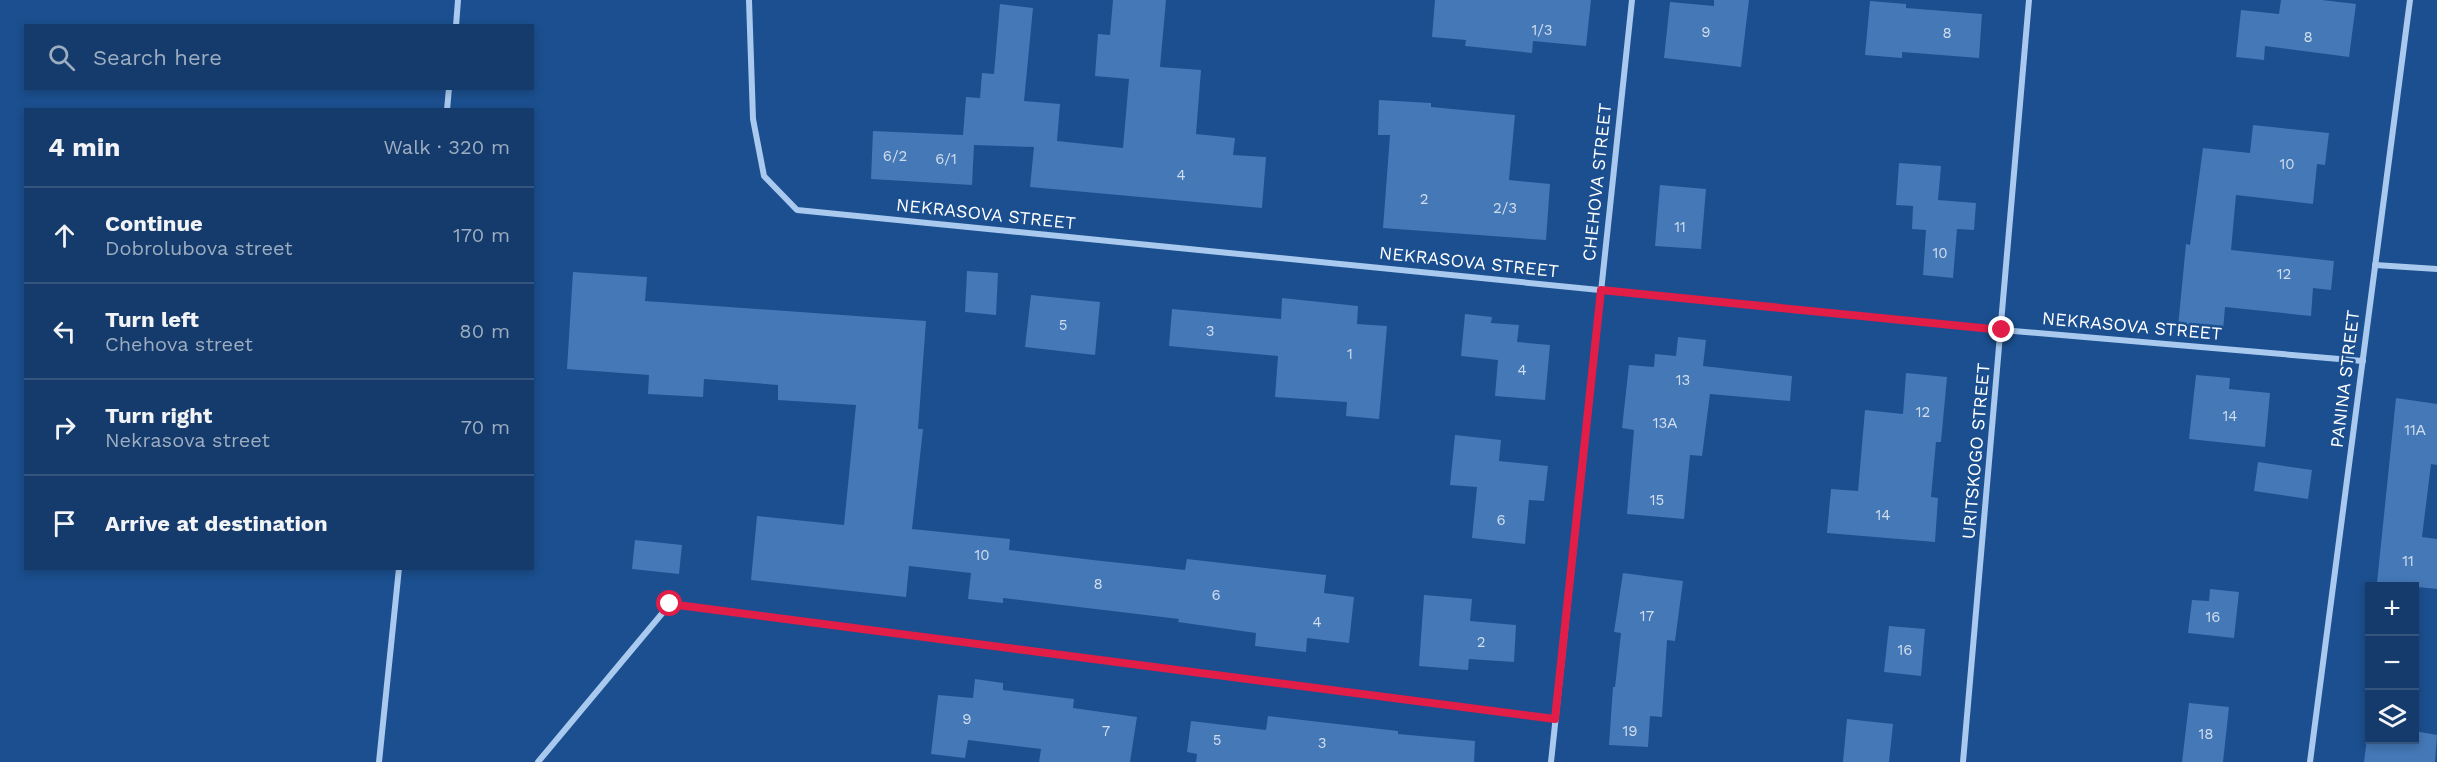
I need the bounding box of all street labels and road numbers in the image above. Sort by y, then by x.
street label: CHEHOVA STREET [1578,102,1615,262]
street label: NEKRASOVA STREET [895,194,1077,233]
street label: NEKRASOVA STREET [1378,242,1560,281]
street label: NEKRASOVA STREET [2041,307,2223,344]
street label: PANINA STREET [2326,309,2363,449]
street label: URITSKOGO STREET [1957,362,1994,540]

